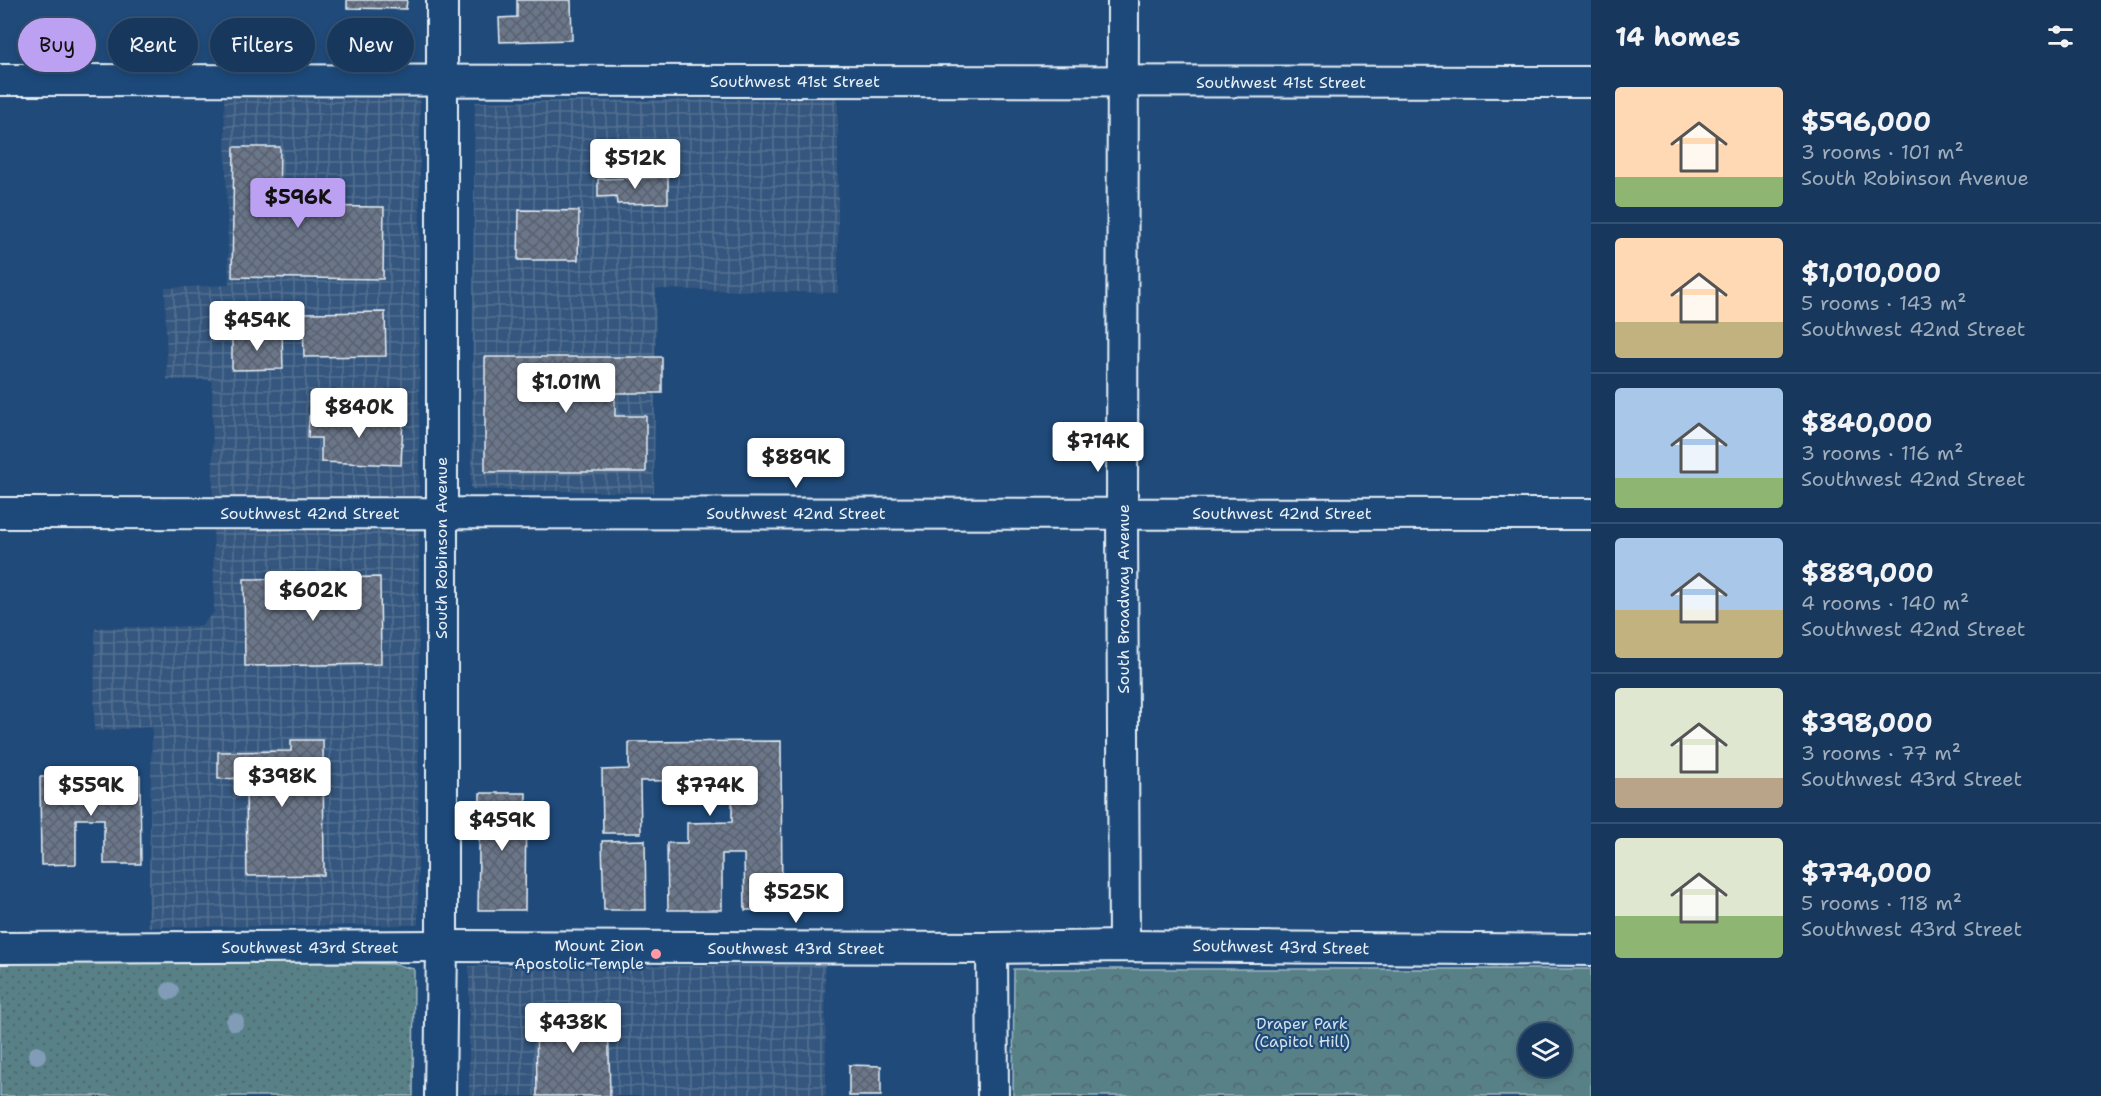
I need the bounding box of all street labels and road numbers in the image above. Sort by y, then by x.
street label: Southwest 41st Street [710,71,880,92]
street label: Southwest 41st Street [1196,72,1366,93]
street label: South Robinson Avenue [431,457,452,639]
street label: Southwest 42nd Street [220,503,400,524]
street label: Southwest 42nd Street [706,503,886,524]
street label: Southwest 42nd Street [1192,503,1372,524]
street label: South Broadway Avenue [1113,504,1134,694]
street label: Southwest 43rd Street [1192,935,1370,959]
street label: Southwest 43rd Street [222,937,398,958]
street label: Southwest 43rd Street [708,938,884,959]

